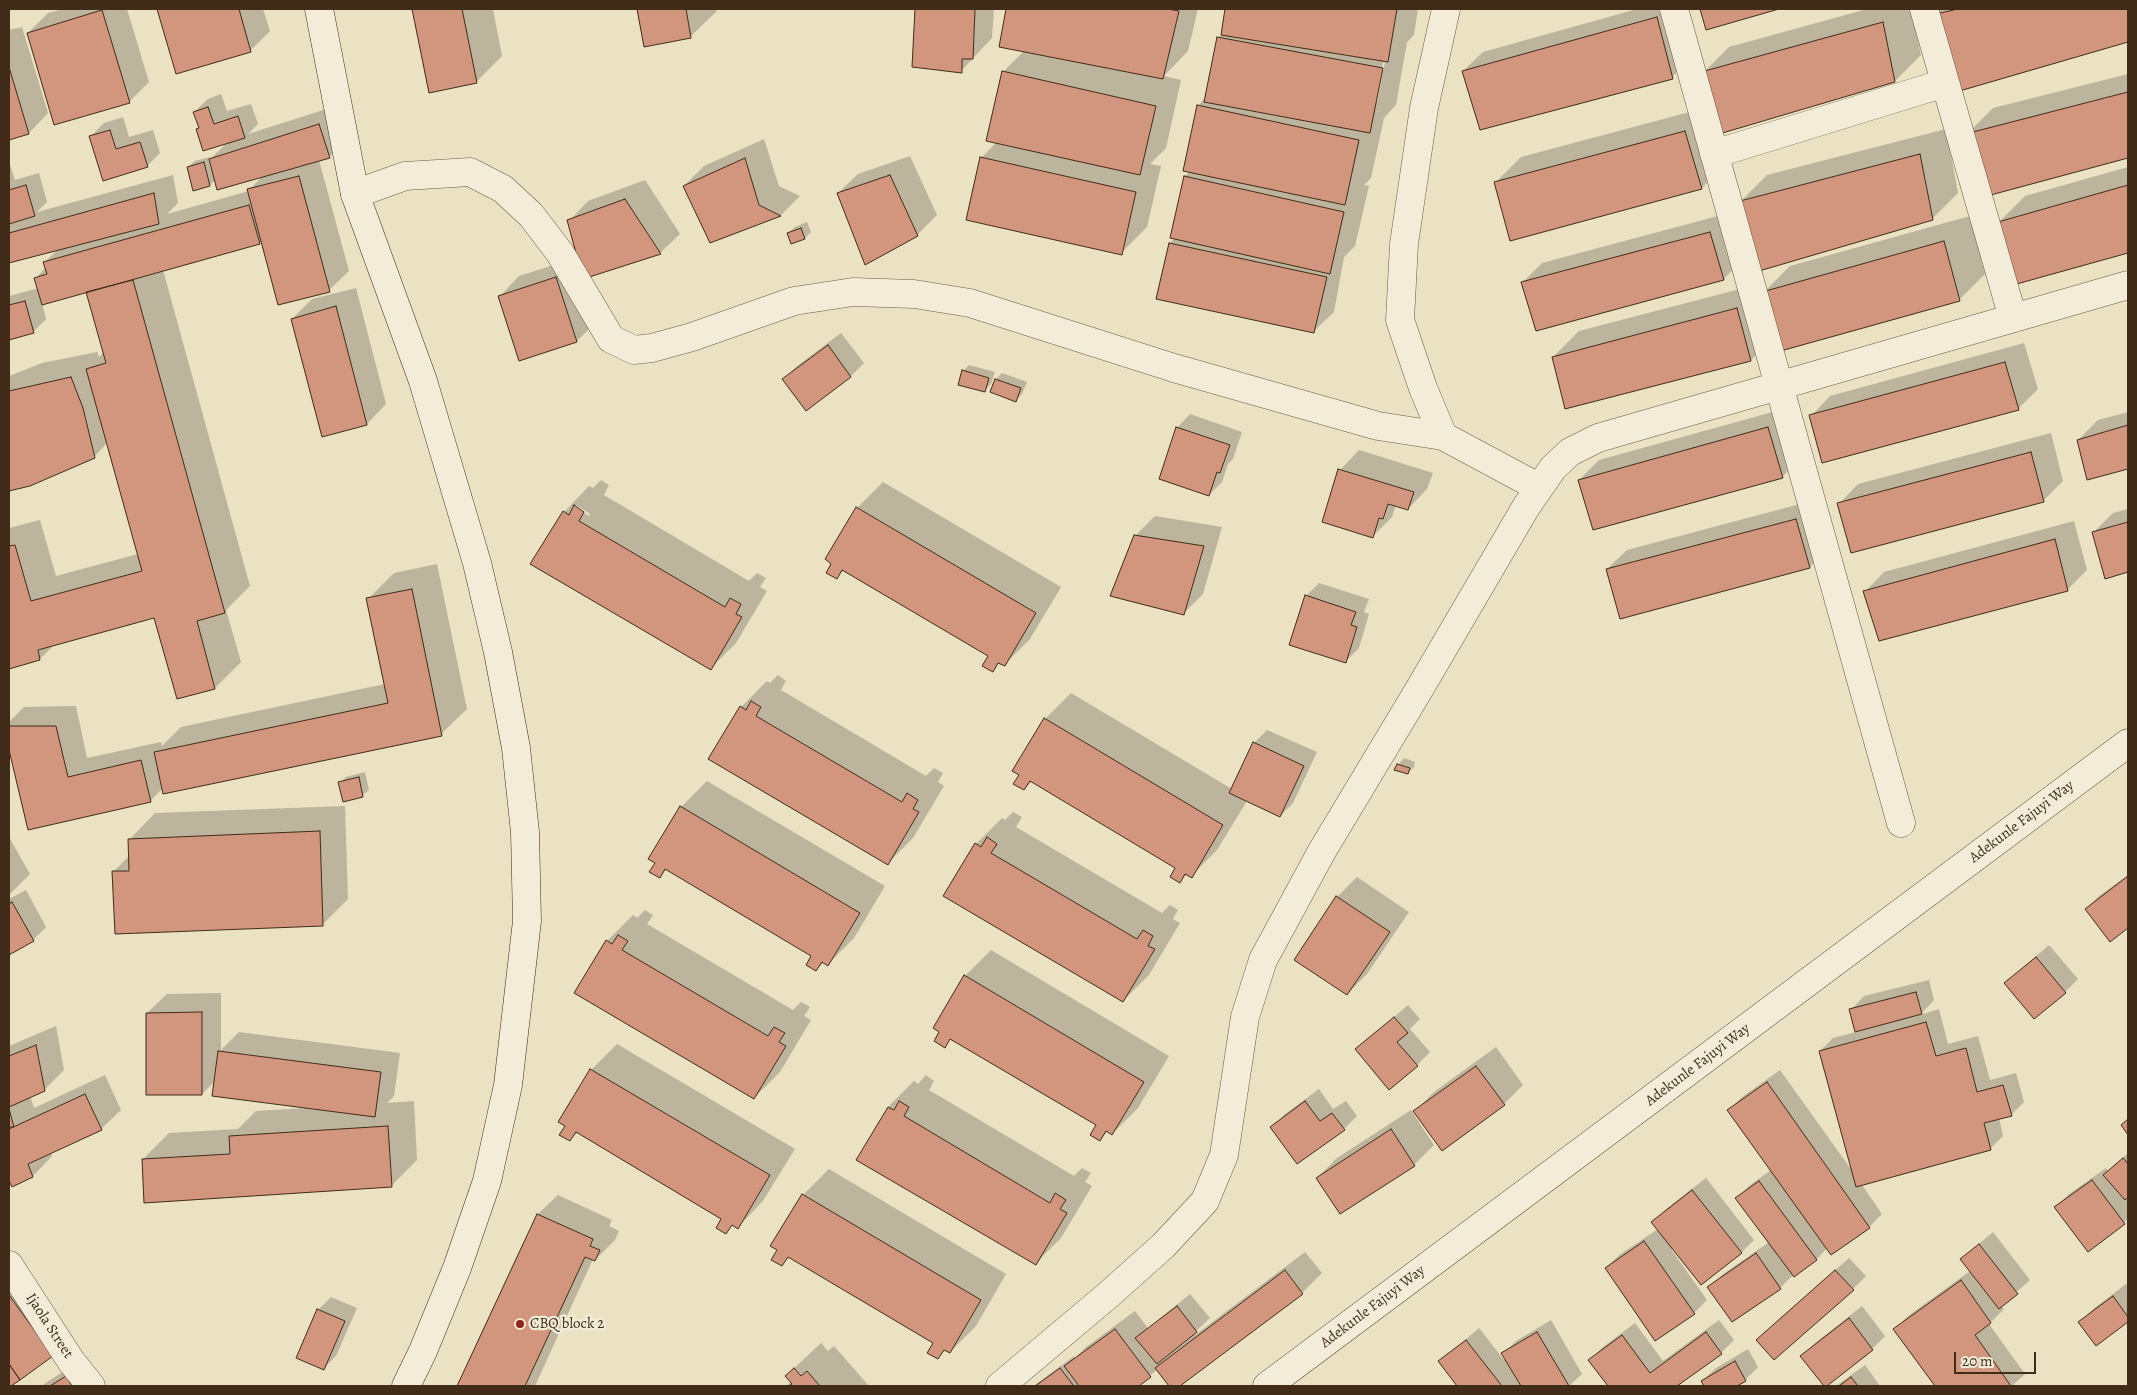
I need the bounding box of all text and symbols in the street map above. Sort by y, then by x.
street label: Adekunle Fajuyi Way [1966,777,2078,867]
street label: Adekunle Fajuyi Way [1642,1020,1754,1110]
street label: Adekunle Fajuyi Way [1317,1262,1429,1352]
street label: Ijaola Street [21,1290,77,1362]
place label: CBQ block 2 [530,1315,604,1333]
marker: CBQ block 2 [514,1318,526,1330]
scale bar [1957,1342,2040,1374]
text: 20 m [1962,1351,1993,1371]

